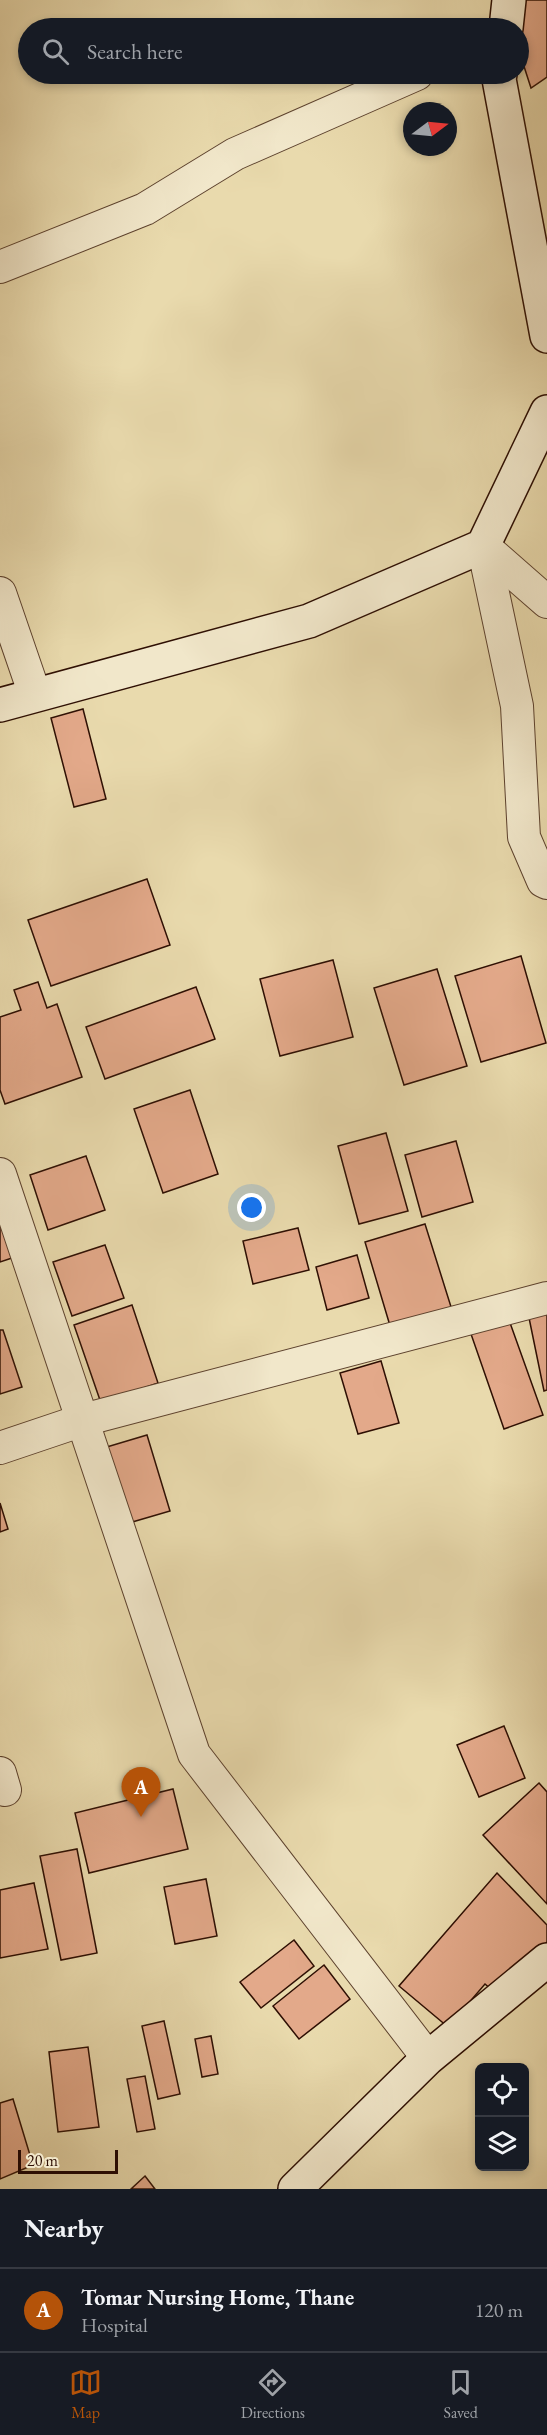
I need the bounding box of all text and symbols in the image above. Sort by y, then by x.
search box [18,18,529,84]
icon: search [39,35,72,68]
text: Search here [87,37,182,66]
north arrow [403,102,457,156]
your location [237,1193,266,1222]
pin: A [122,1768,160,1817]
map controls [475,2063,529,2171]
button: locate [475,2063,529,2117]
button: layers [475,2117,529,2171]
scale bar [18,2147,118,2174]
text: 20 m [27,2150,58,2171]
text: Nearby [24,2211,104,2245]
text: Tomar Nursing Home, Thane [81,2283,354,2312]
text: A [36,2297,51,2323]
text: 120 m [475,2297,523,2323]
text: Hospital [81,2312,148,2338]
tab: Map [69,2366,102,2423]
tab: Directions [241,2366,305,2423]
tab: Saved [443,2366,478,2423]

